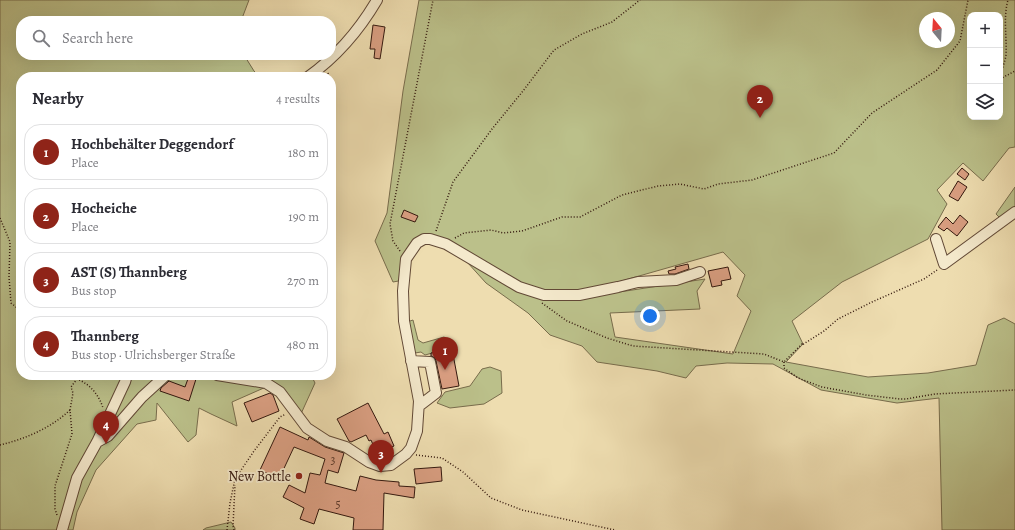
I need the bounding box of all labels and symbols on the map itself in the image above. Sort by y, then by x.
north arrow [919,12,955,48]
pin: 2 [747,85,773,118]
your location [640,306,660,326]
pin: 1 [432,337,458,370]
pin: 4 [93,411,119,444]
pin: 3 [368,440,394,473]
house number: 3 [331,452,336,468]
place label: New Bottle [228,467,291,486]
marker: New Bottle [294,471,304,481]
house number: 5 [335,496,341,512]

